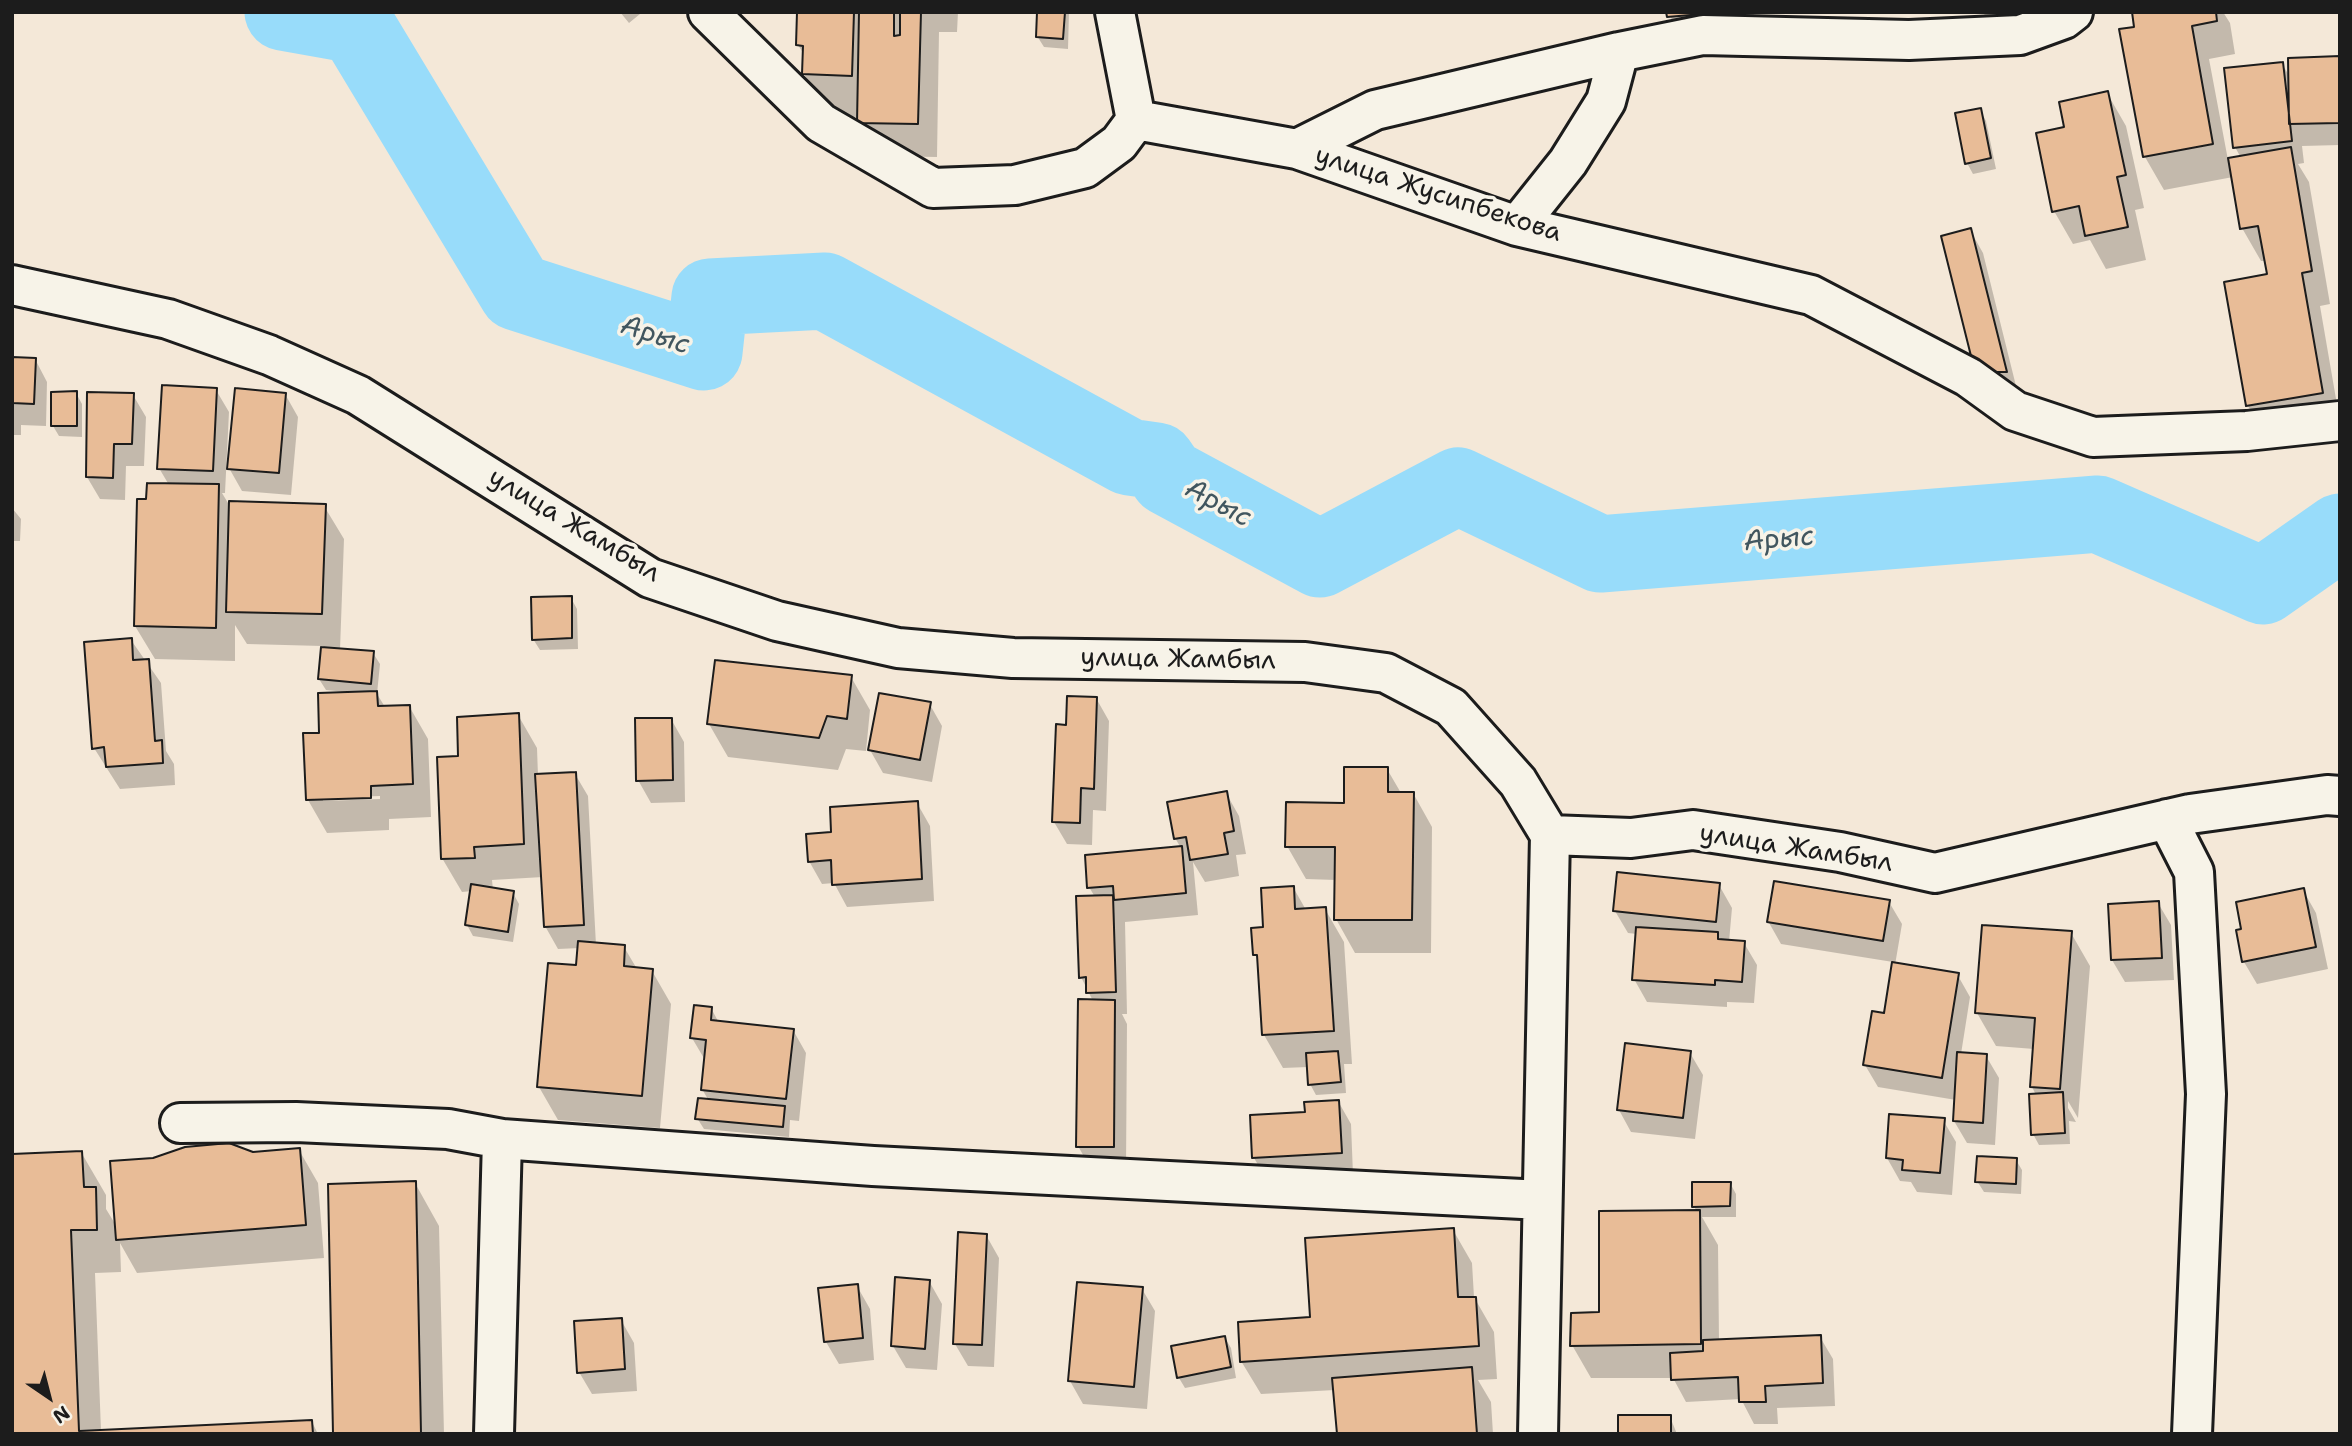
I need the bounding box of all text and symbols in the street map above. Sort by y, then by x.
street label: улица Жусипбекова [1311,140,1565,250]
water label: Арыс [616,309,694,363]
street label: улица Жамбыл [482,462,666,590]
water label: Арыс [1179,473,1257,535]
water label: Арыс [1742,520,1816,560]
street label: улица Жамбыл [1080,643,1276,677]
street label: улица Жамбыл [1697,818,1895,880]
north arrow [14,1362,84,1432]
text: N [48,1400,75,1429]

